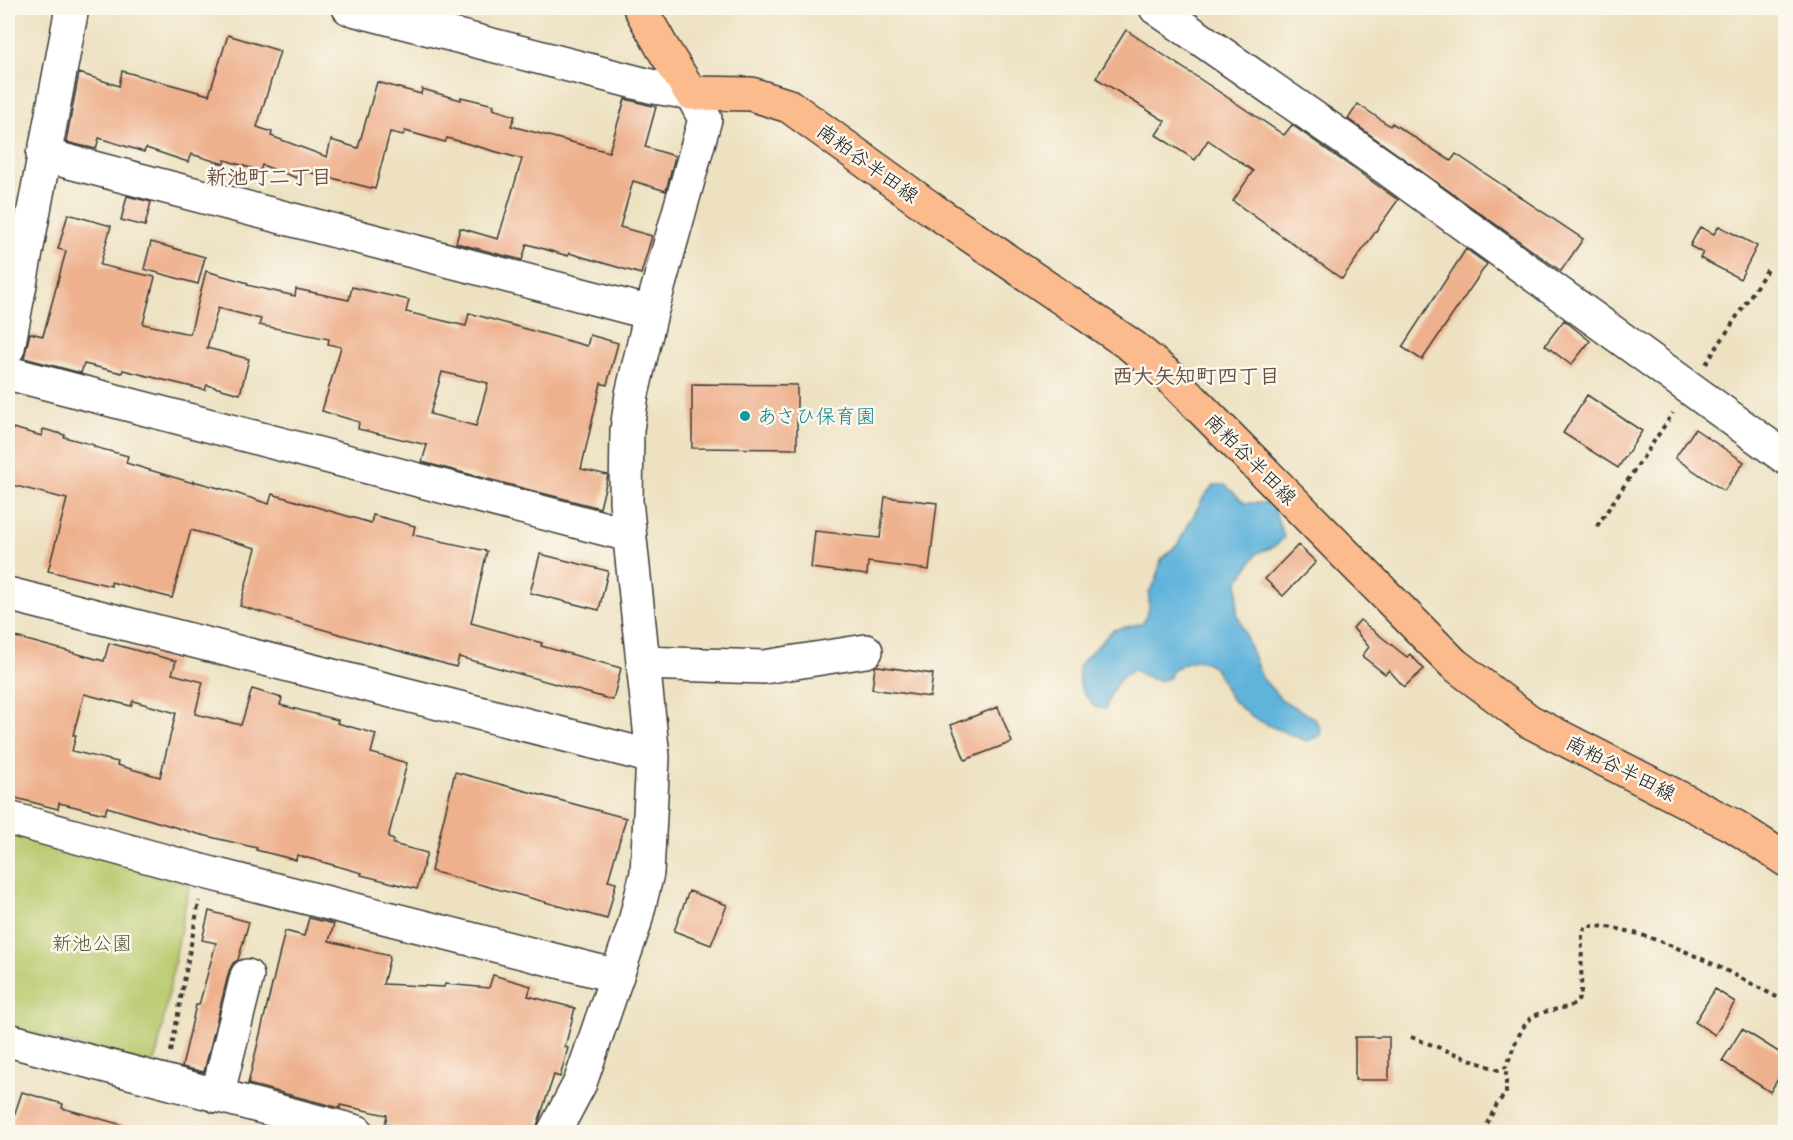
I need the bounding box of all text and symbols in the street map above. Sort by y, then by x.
street label: 南粕谷半田線 [809,118,924,212]
district label: 新池町二丁目 [206,164,332,194]
district label: 西大矢知町四丁目 [1112,363,1280,393]
place label: あさひ保育園 [757,404,876,433]
street label: 南粕谷半田線 [1197,408,1302,513]
marker: あさひ保育園 [738,409,752,423]
street label: 南粕谷半田線 [1560,730,1680,810]
park label: 新池公園 [52,931,132,960]

